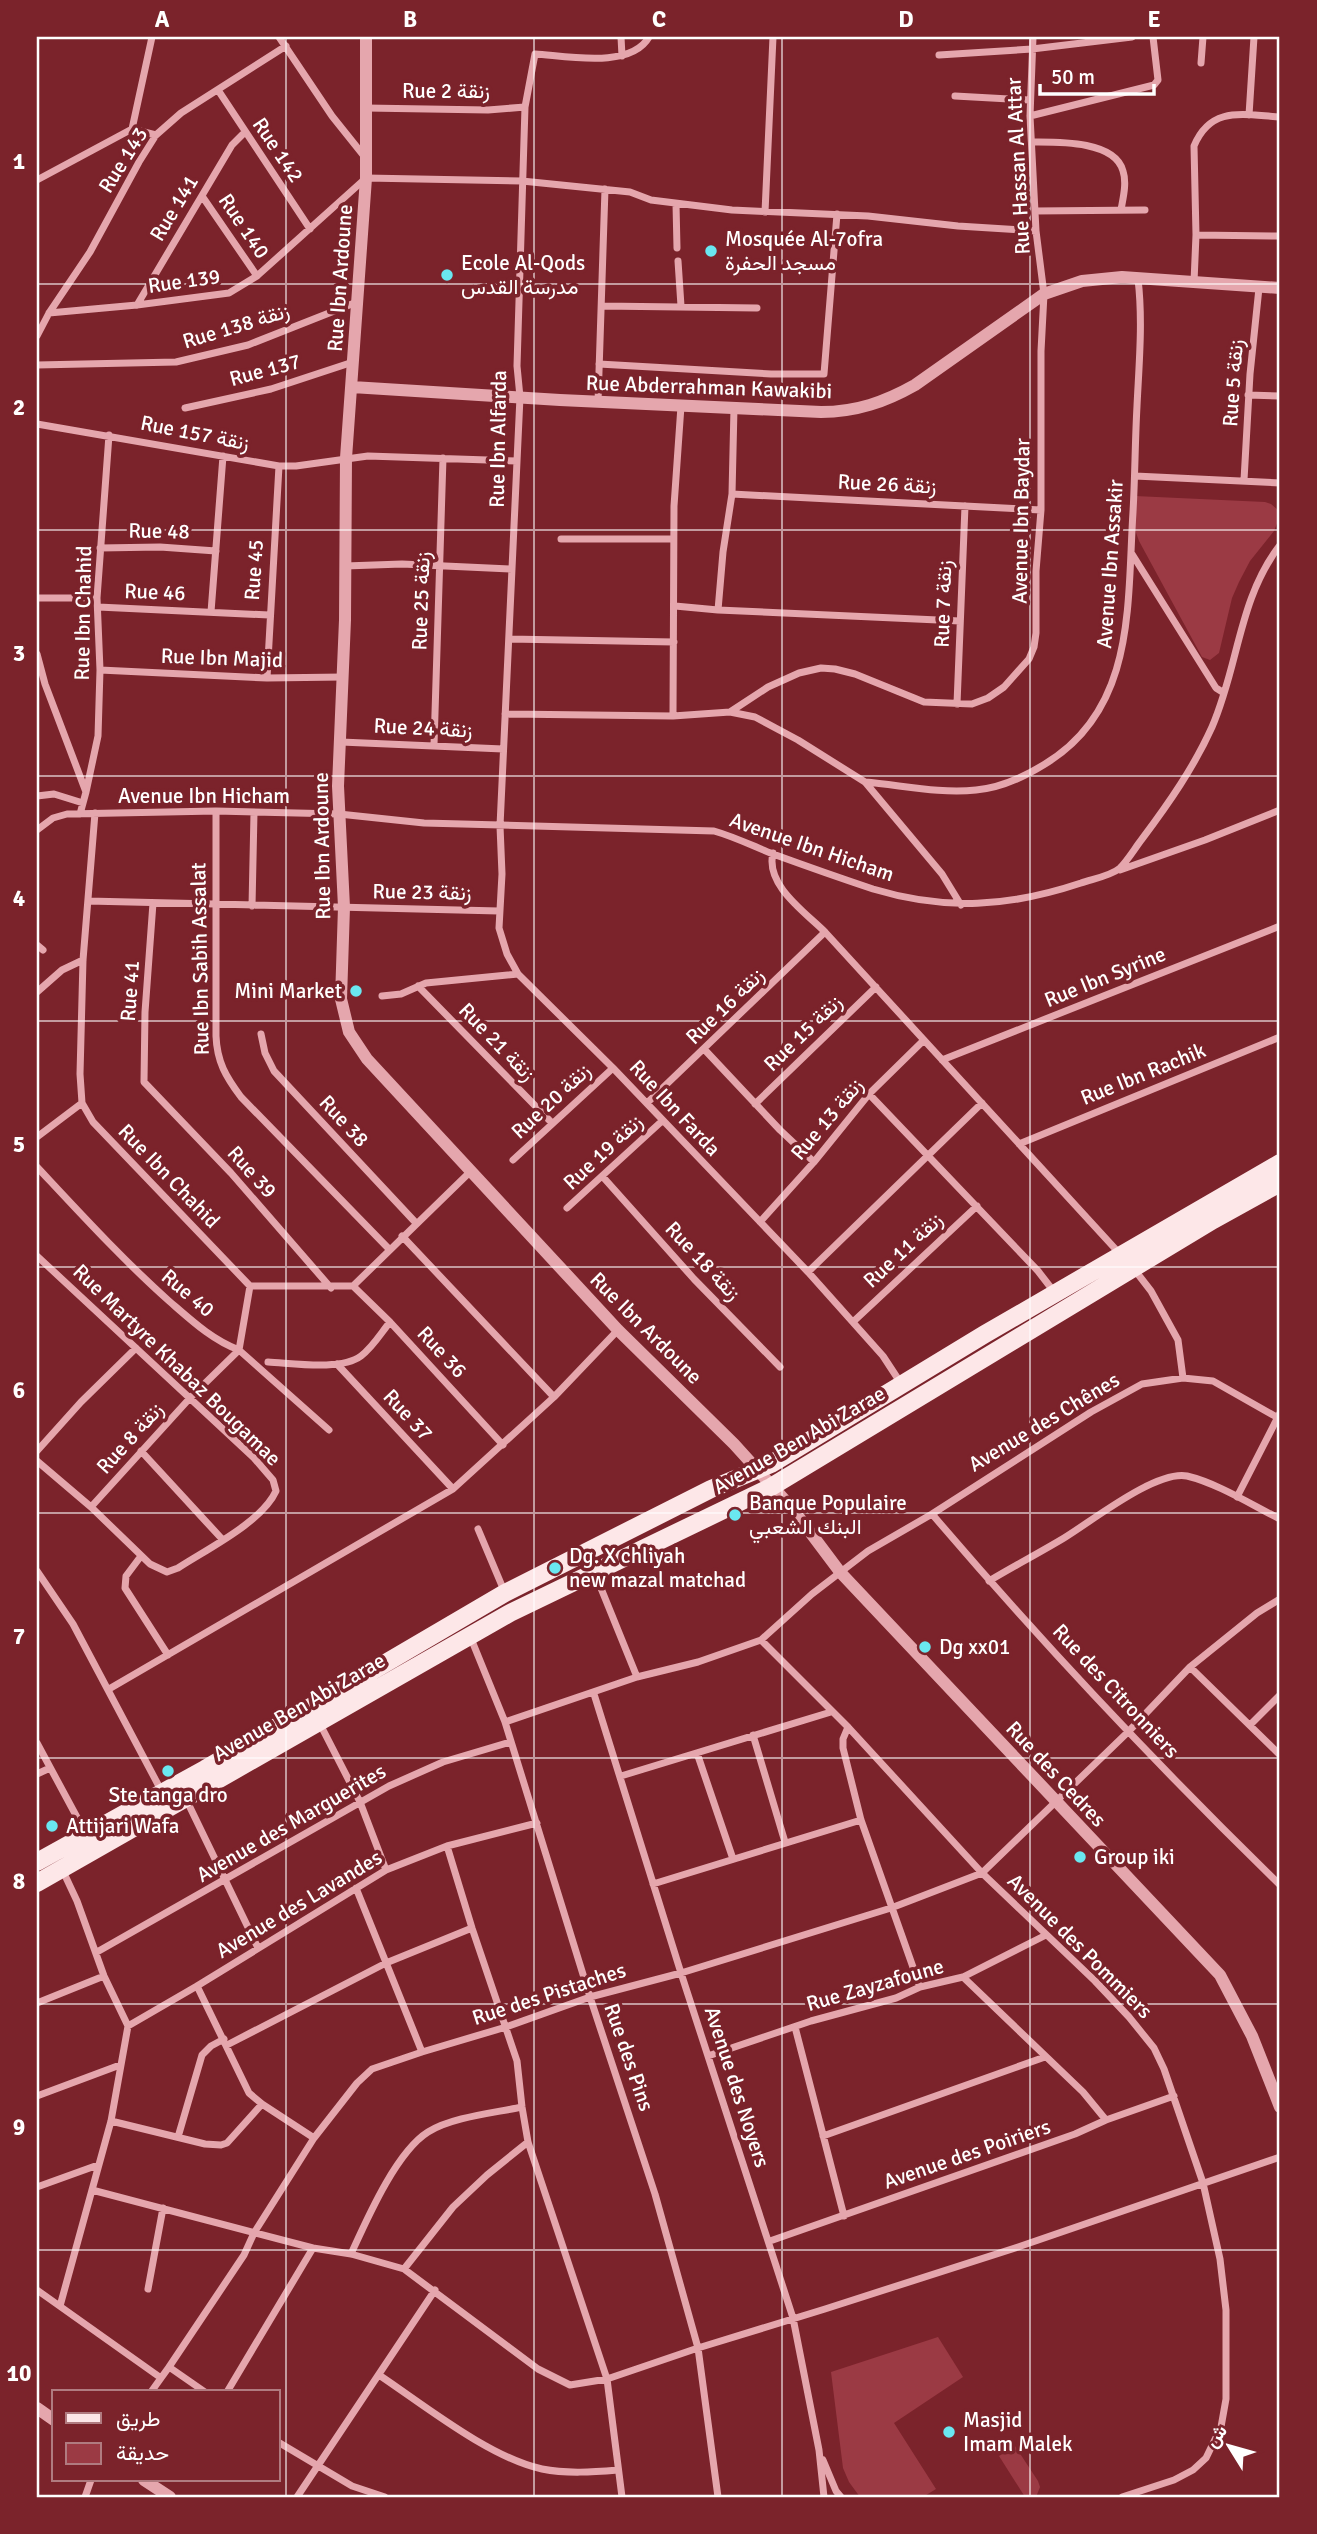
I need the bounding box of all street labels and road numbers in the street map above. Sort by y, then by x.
street label: Rue Hassan Al Attar [1000,76,1036,255]
street label: Rue 2 زنقة [402,78,490,104]
street label: Rue 142 [247,113,309,187]
street label: Rue 143 [93,122,153,198]
street label: Rue 141 [144,170,204,246]
street label: Rue 140 [213,189,275,263]
street label: Rue Ibn Ardoune [322,203,358,353]
street label: Rue 139 [146,263,222,299]
street label: Rue 138 زنقة [179,297,293,355]
street label: Rue 5 زنقة [1217,338,1249,428]
street label: Rue 137 [226,348,304,392]
street label: Rue Ibn Alfarda [484,370,512,508]
street label: Rue Abderrahman Kawakibi [585,370,833,404]
street label: Rue 157 زنقة [138,410,252,456]
street label: Avenue Ibn Baydar [1007,438,1035,604]
street label: Rue 26 زنقة [837,468,937,500]
street label: Avenue Ibn Assakir [1091,478,1129,649]
street label: Rue 48 [128,517,190,545]
street label: Rue 45 [239,538,269,602]
street label: Rue Ibn Chahid [69,545,97,681]
street label: Rue 25 زنقة [406,551,436,651]
street label: Rue 7 زنقة [928,560,958,648]
street label: Rue 46 [124,578,186,606]
street label: Rue Ibn Majid [160,643,284,673]
street label: Rue 24 زنقة [373,712,473,744]
street label: Rue Ibn Ardoune [308,772,336,920]
street label: Avenue Ibn Hicham [118,783,290,809]
street label: Avenue Ibn Hicham [726,807,898,887]
street label: Rue Ibn Sabih Assalat [185,862,215,1056]
street label: Rue 23 زنقة [372,878,472,906]
street label: Rue Ibn Syrine [1040,941,1170,1013]
street label: Rue 41 [115,959,145,1023]
street label: Rue 16 زنقة [680,962,770,1050]
street label: Rue 15 زنقة [758,989,848,1077]
street label: Rue 21 زنقة [453,997,541,1087]
street label: Rue Ibn Rachik [1077,1037,1210,1111]
street label: Rue Ibn Farda [624,1054,726,1162]
street label: Rue 20 زنقة [506,1058,596,1144]
street label: Rue 13 زنقة [785,1073,869,1165]
street label: Rue 38 [314,1090,374,1152]
street label: Rue 19 زنقة [558,1109,648,1195]
street label: Rue Ibn Chahid [113,1118,225,1234]
street label: Rue 39 [222,1140,282,1204]
street label: Rue 11 زنقة [858,1207,948,1293]
street label: Rue 18 زنقة [660,1216,746,1306]
street label: Rue Martyre Khabaz Bougamae [68,1259,286,1471]
street label: Rue 40 [156,1263,220,1323]
street label: Rue Ibn Ardoune [585,1267,707,1389]
street label: Rue 36 [412,1321,472,1383]
street label: Avenue des Chênes [964,1367,1124,1477]
street label: Avenue Ben Abi Zarae [708,1380,890,1500]
street label: Rue 37 [378,1384,438,1446]
street label: Rue 8 زنقة [91,1397,169,1479]
street label: Rue des Citronniers [1047,1618,1185,1764]
street label: Avenue Ben Abi Zarae [208,1647,390,1767]
street label: Rue des Cedres [1000,1716,1112,1832]
street label: Avenue des Marguerites [192,1758,390,1888]
street label: Avenue des Lavandes [211,1844,387,1964]
street label: Avenue des Pommiers [1002,1868,1158,2024]
street label: Rue Zayzafoune [803,1953,947,2017]
street label: Rue des Pistaches [469,1957,629,2031]
street label: Rue des Pins [598,2000,660,2114]
street label: Avenue des Noyers [699,2003,775,2171]
street label: Avenue des Poiriers [880,2113,1054,2195]

